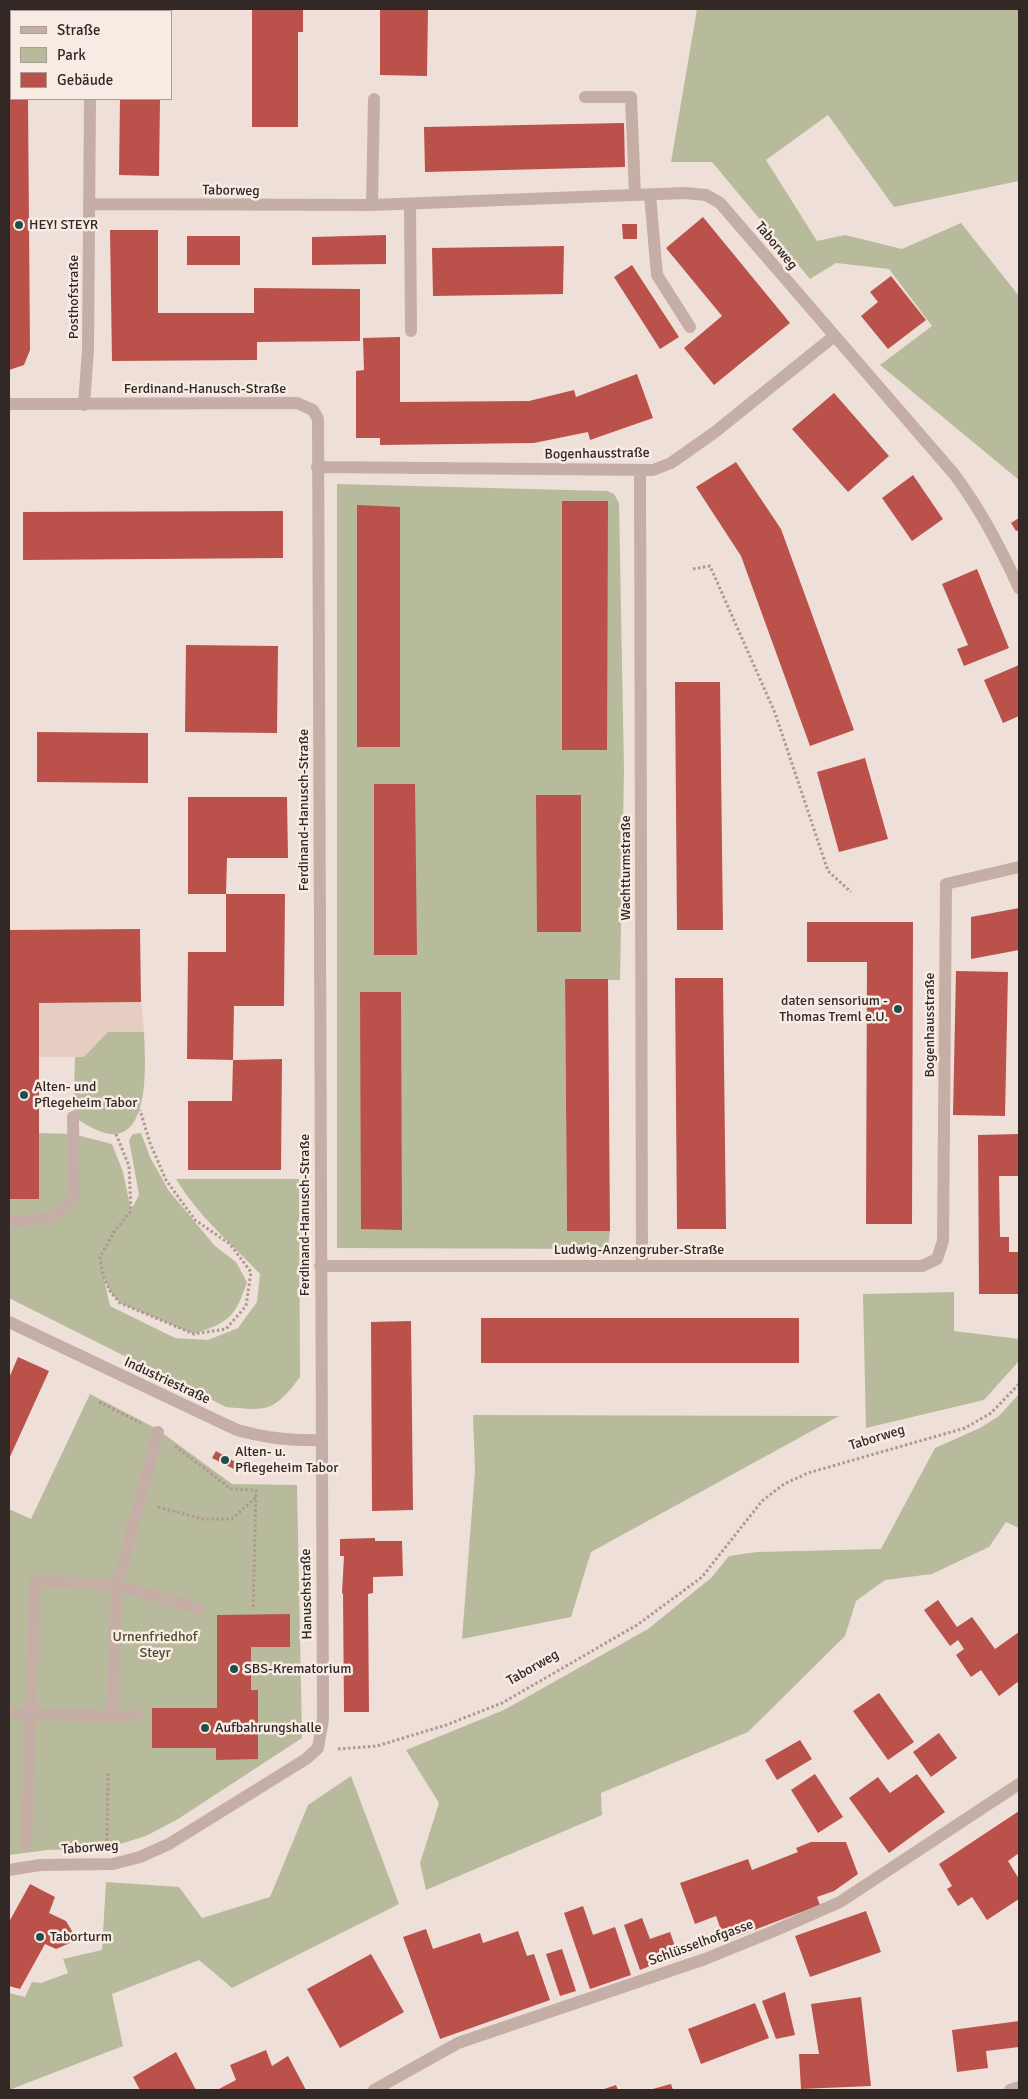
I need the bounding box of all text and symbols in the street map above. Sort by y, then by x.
legend [10,10,172,100]
text: Straße [57,21,101,39]
text: Park [57,46,86,64]
text: Gebäude [57,71,113,89]
street label: Taborweg [202,182,260,200]
place label: HEY! STEYR [29,217,98,233]
marker: HEY! STEYR [13,219,25,231]
street label: Taborweg [751,219,801,273]
street label: Posthofstraße [66,255,82,339]
street label: Ferdinand-Hanusch-Straße [124,381,286,397]
street label: Bogenhausstraße [544,445,650,463]
street label: Ferdinand-Hanusch-Straße [296,729,312,891]
street label: Wachtturmstraße [618,815,634,921]
street label: Bogenhausstraße [922,972,938,1078]
place label: daten sensorium - Thomas Treml e.U. [779,993,888,1026]
marker: daten sensorium - Thomas Treml e.U. [892,1003,904,1015]
place label: Alten- und Pflegeheim Tabor [34,1079,137,1112]
marker: Alten- und Pflegeheim Tabor [18,1089,30,1101]
street label: Ferdinand-Hanusch-Straße [297,1134,313,1296]
street label: Ludwig-Anzengruber-Straße [554,1242,724,1258]
street label: Industriestraße [121,1354,213,1408]
street label: Taborweg [847,1422,907,1454]
place label: Alten- u. Pflegeheim Tabor [235,1444,338,1476]
marker: Alten- u. Pflegeheim Tabor [219,1454,231,1466]
street label: Hanuschstraße [298,1548,316,1640]
park label: Urnenfriedhof Steyr [113,1629,197,1661]
street label: Taborweg [504,1646,562,1690]
place label: SBS-Krematorium [244,1661,351,1677]
marker: SBS-Krematorium [228,1663,240,1675]
place label: Aufbahrungshalle [215,1720,321,1736]
marker: Aufbahrungshalle [199,1722,211,1734]
street label: Taborweg [61,1838,119,1858]
street label: Schlüsselhofgasse [646,1916,756,1970]
place label: Taborturm [50,1929,112,1945]
marker: Taborturm [34,1931,46,1943]

